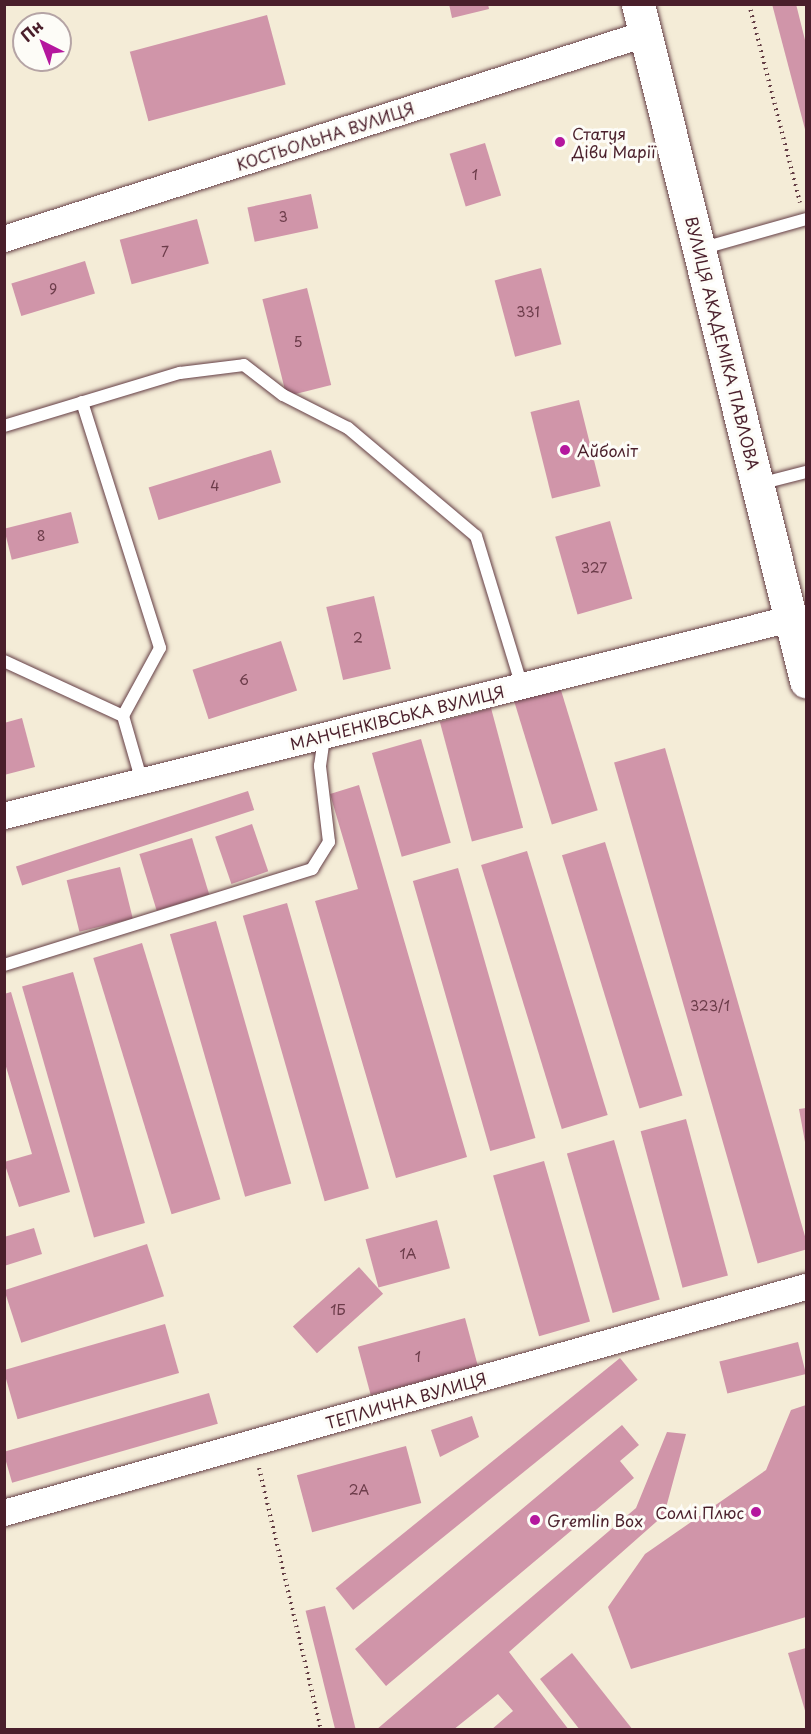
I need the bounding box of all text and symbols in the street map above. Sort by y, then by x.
north arrow [12,12,72,72]
text: Пн [15,13,48,47]
street label: КОСТЬОЛЬНА ВУЛИЦЯ [233,98,417,174]
place label: Статуя Діви Марії [572,123,656,161]
marker: Статуя Діви Марії [553,135,567,149]
house number: 1 [472,167,478,183]
house number: 3 [278,209,288,225]
street label: ВУЛИЦЯ АКАДЕМІКА ПАВЛОВА [682,213,764,473]
house number: 7 [161,244,169,260]
house number: 9 [49,281,57,297]
house number: 331 [516,304,540,320]
house number: 5 [293,334,303,350]
place label: Айболіт [577,440,638,460]
marker: Айболіт [558,443,572,457]
house number: 4 [210,478,220,494]
house number: 8 [37,528,45,544]
house number: 327 [581,560,607,576]
house number: 2 [353,630,363,646]
house number: 6 [239,672,249,688]
street label: МАНЧЕНКІВСЬКА ВУЛИЦЯ [288,681,506,753]
house number: 323/1 [690,998,730,1014]
house number: 1А [399,1246,417,1262]
house number: 1Б [330,1302,346,1318]
house number: 1 [415,1349,421,1365]
street label: ТЕПЛИЧНА ВУЛИЦЯ [323,1368,489,1432]
house number: 2А [349,1482,369,1498]
place label: Соллі Плюс [655,1502,744,1522]
marker: Соллі Плюс [749,1505,763,1519]
place label: Gremlin Box [547,1510,644,1530]
marker: Gremlin Box [528,1513,542,1527]

